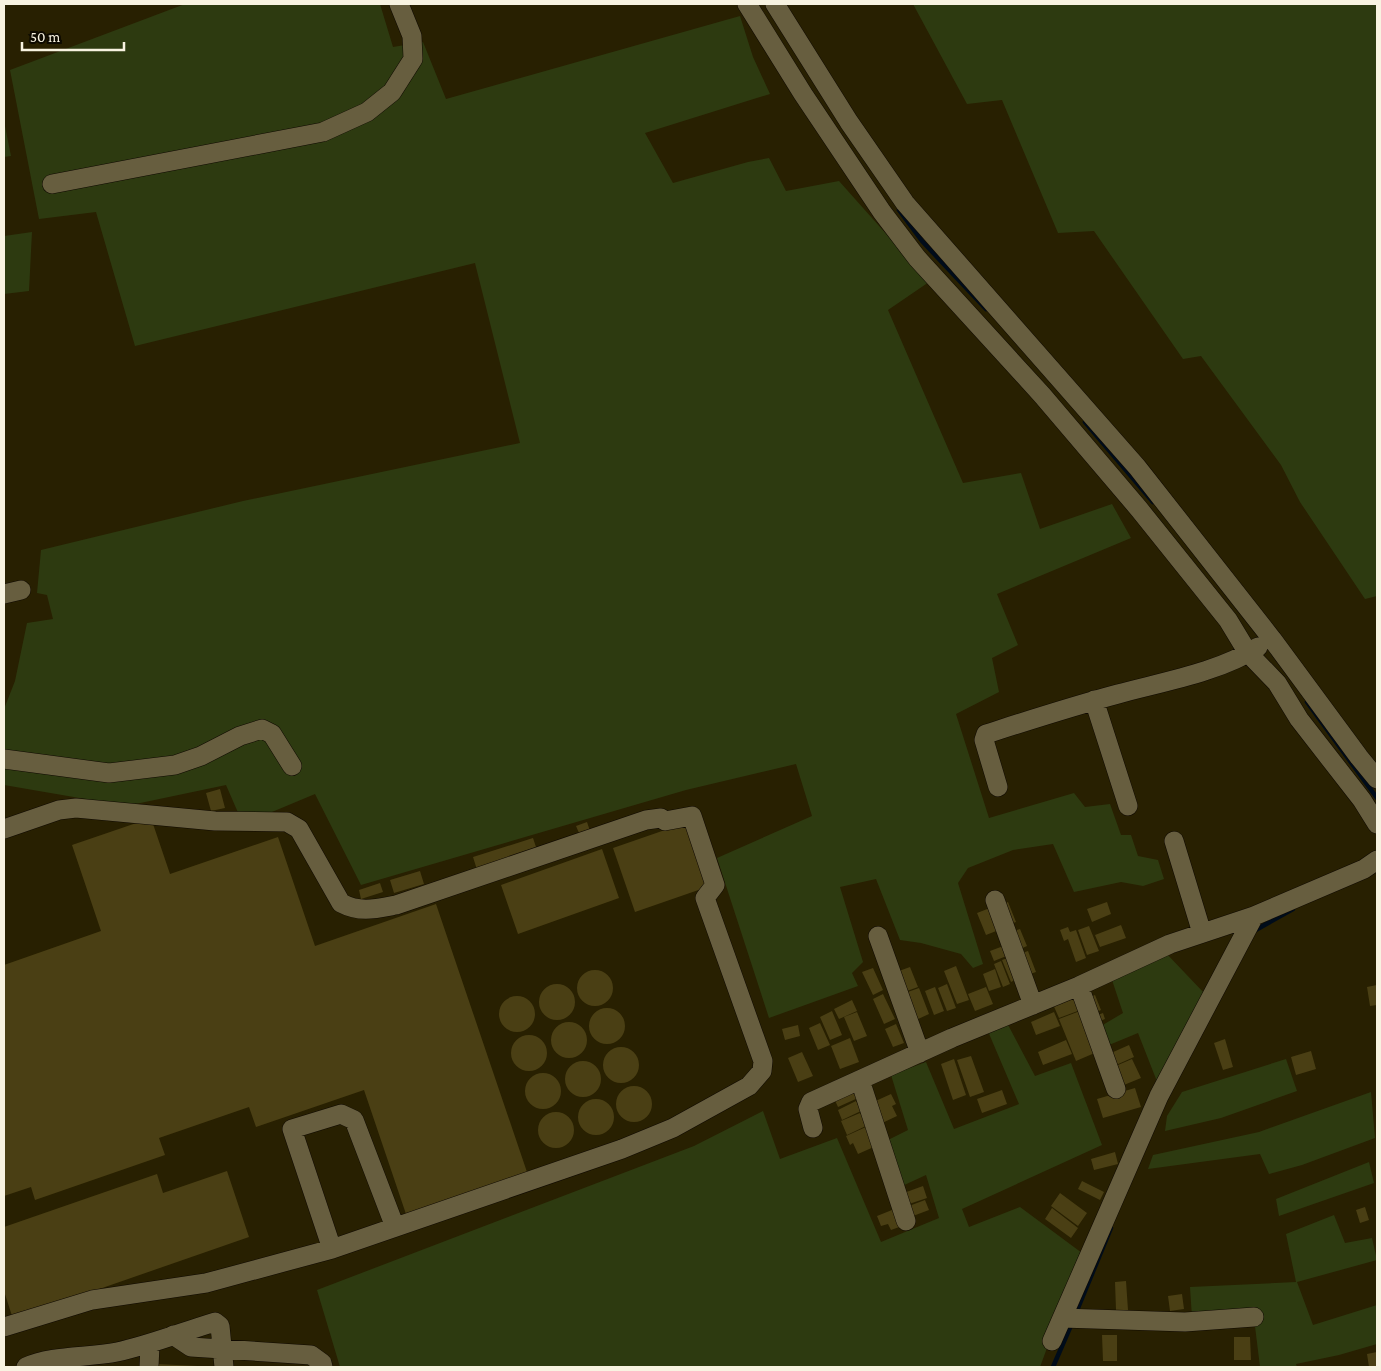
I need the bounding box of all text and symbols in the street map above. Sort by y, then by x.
scale bar [22,20,125,52]
text: 50 m [30,29,60,45]

